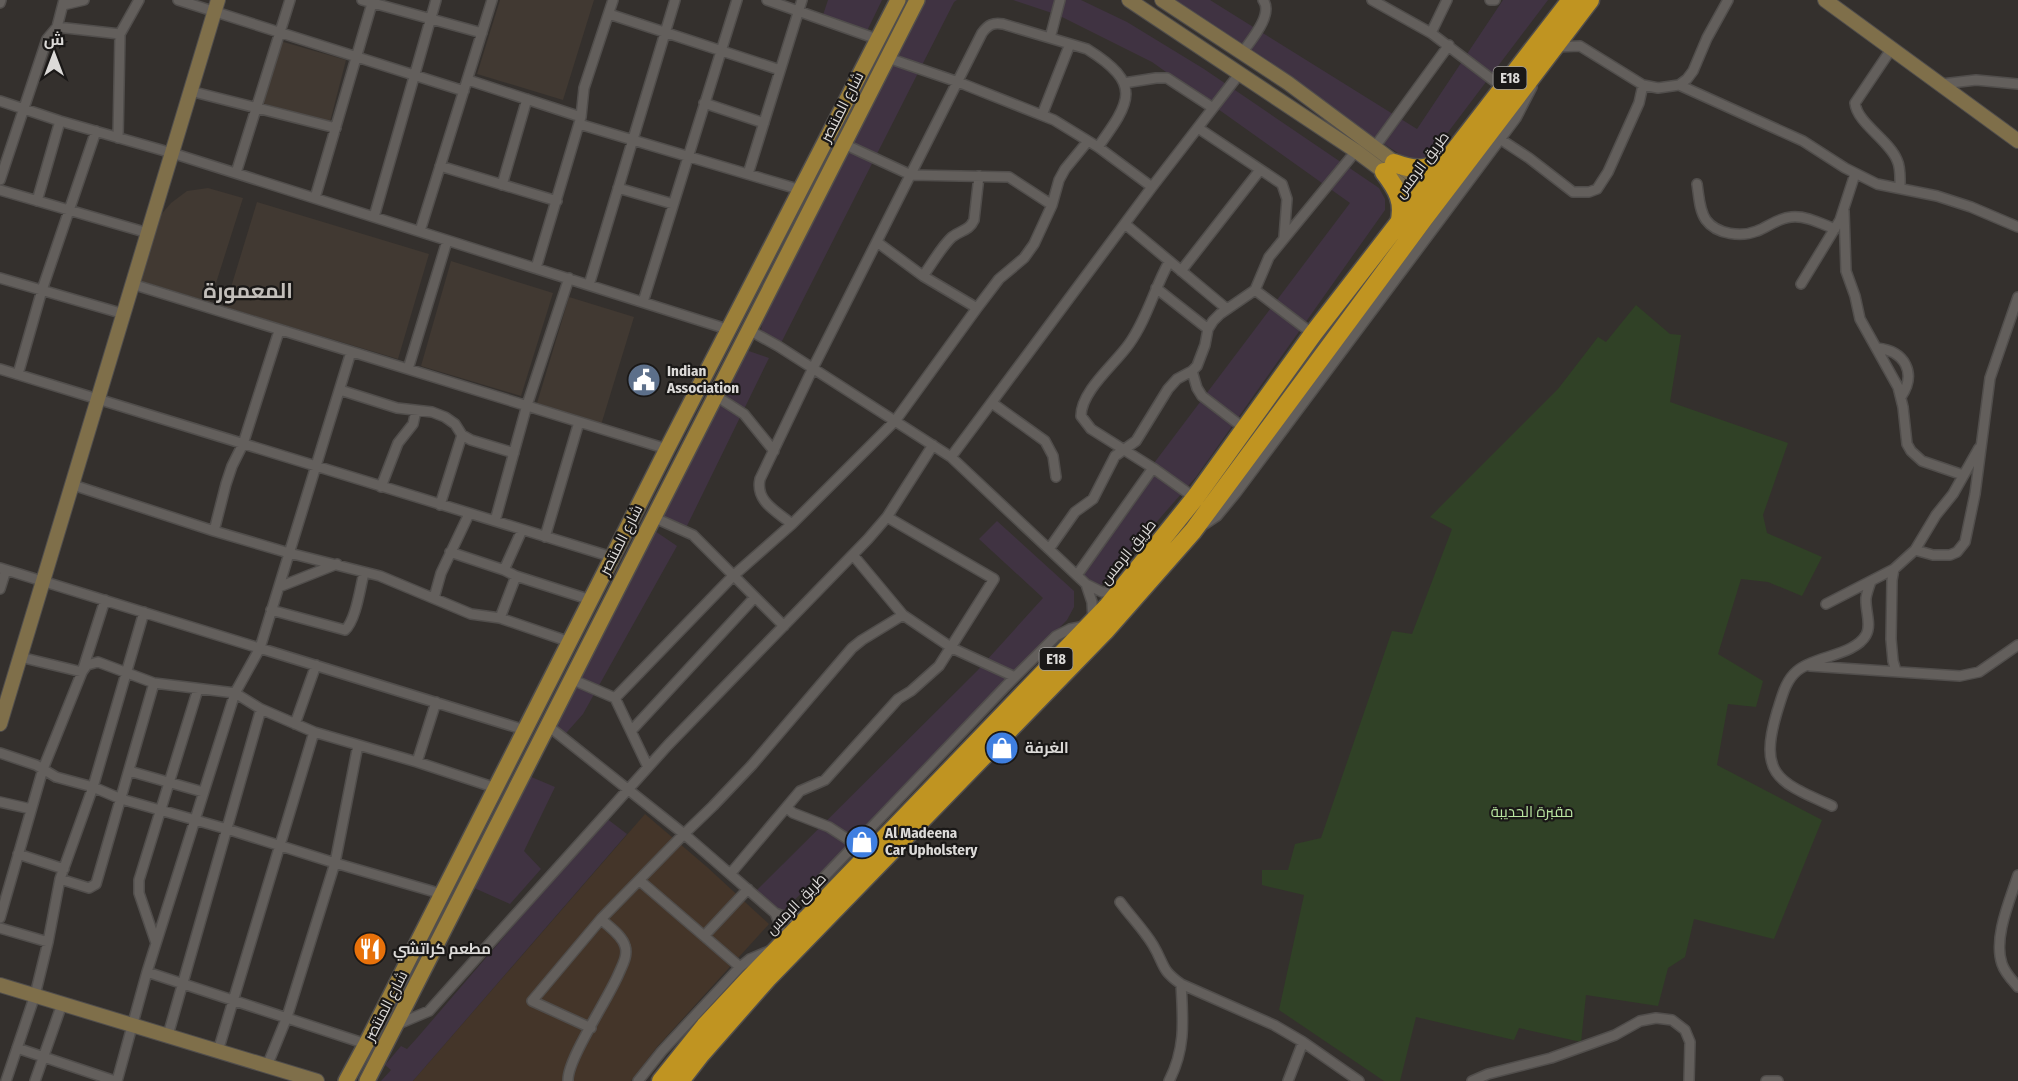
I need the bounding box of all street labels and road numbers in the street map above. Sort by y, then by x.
road number: E18 [1494,67,1526,89]
street label: شارع المنتصر [816,69,869,147]
street label: طريق الرمس [1391,128,1454,202]
street label: شارع المنتصر [595,502,648,580]
street label: طريق الرمس [1096,516,1161,589]
road number: E18 [1040,648,1072,670]
street label: طريق الرمس [762,869,831,939]
street label: شارع المنتصر [360,968,413,1046]

